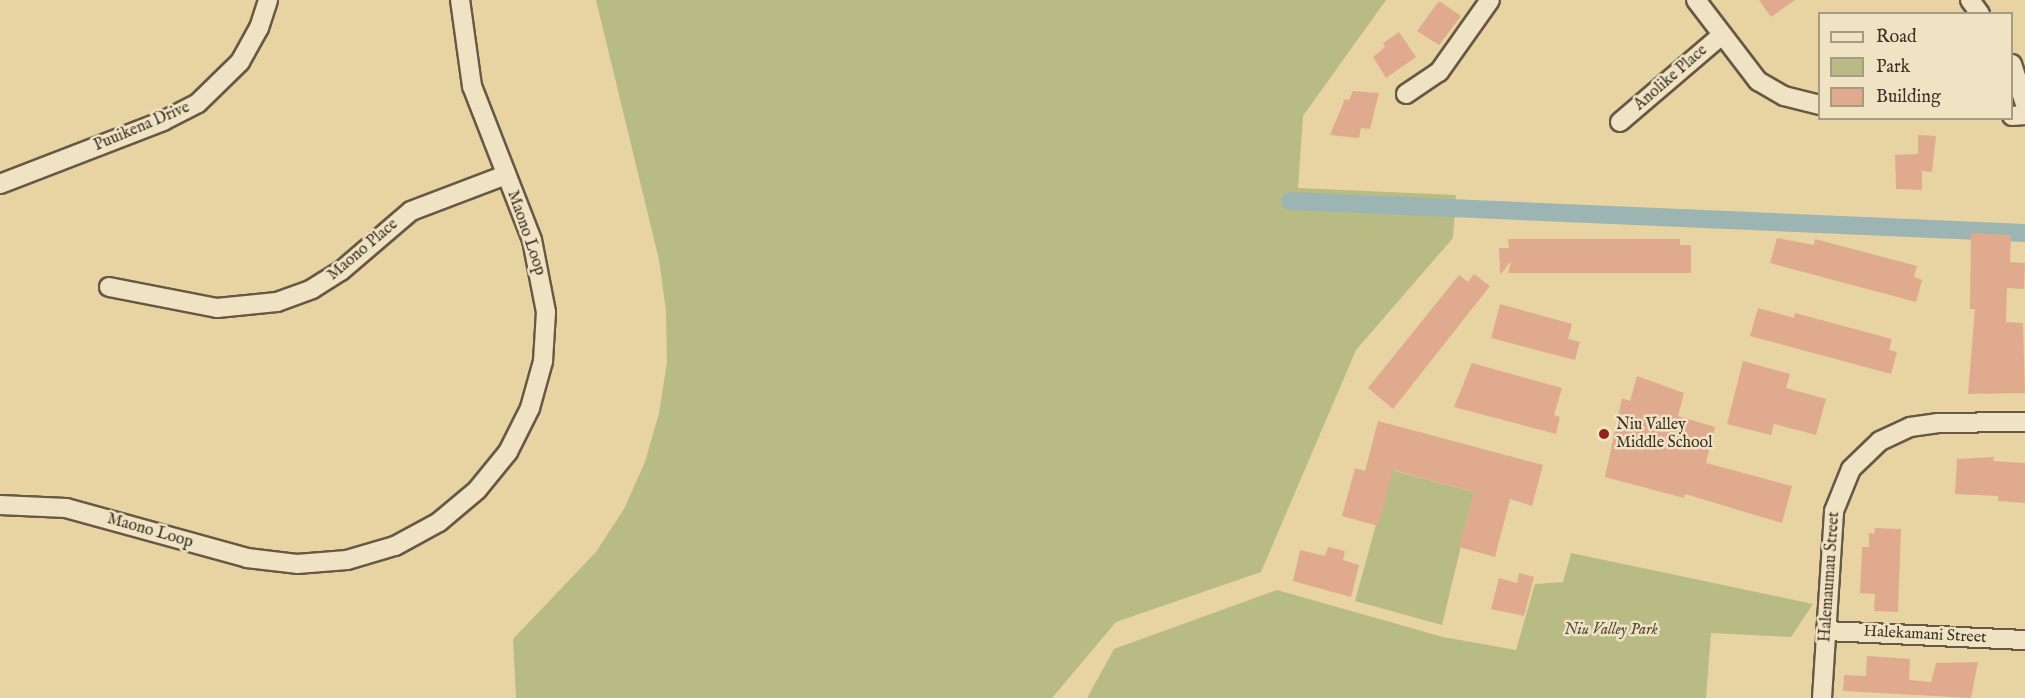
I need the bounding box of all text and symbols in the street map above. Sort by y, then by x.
legend [1818,12,2013,120]
text: Road [1876,26,1917,49]
street label: Anolike Place [1631,41,1711,115]
text: Park [1876,56,1910,79]
text: Building [1876,86,1941,109]
street label: Puuikena Drive [91,98,193,156]
street label: Maono Loop [502,188,550,278]
street label: Maono Place [324,215,402,285]
place label: Niu Valley Middle School [1616,415,1713,453]
marker: Niu Valley Middle School [1597,427,1611,441]
street label: Maono Loop [105,510,195,552]
street label: Halemaumau Street [1816,511,1844,643]
park label: Niu Valley Park [1564,620,1658,640]
street label: Halekamani Street [1863,622,1987,648]

